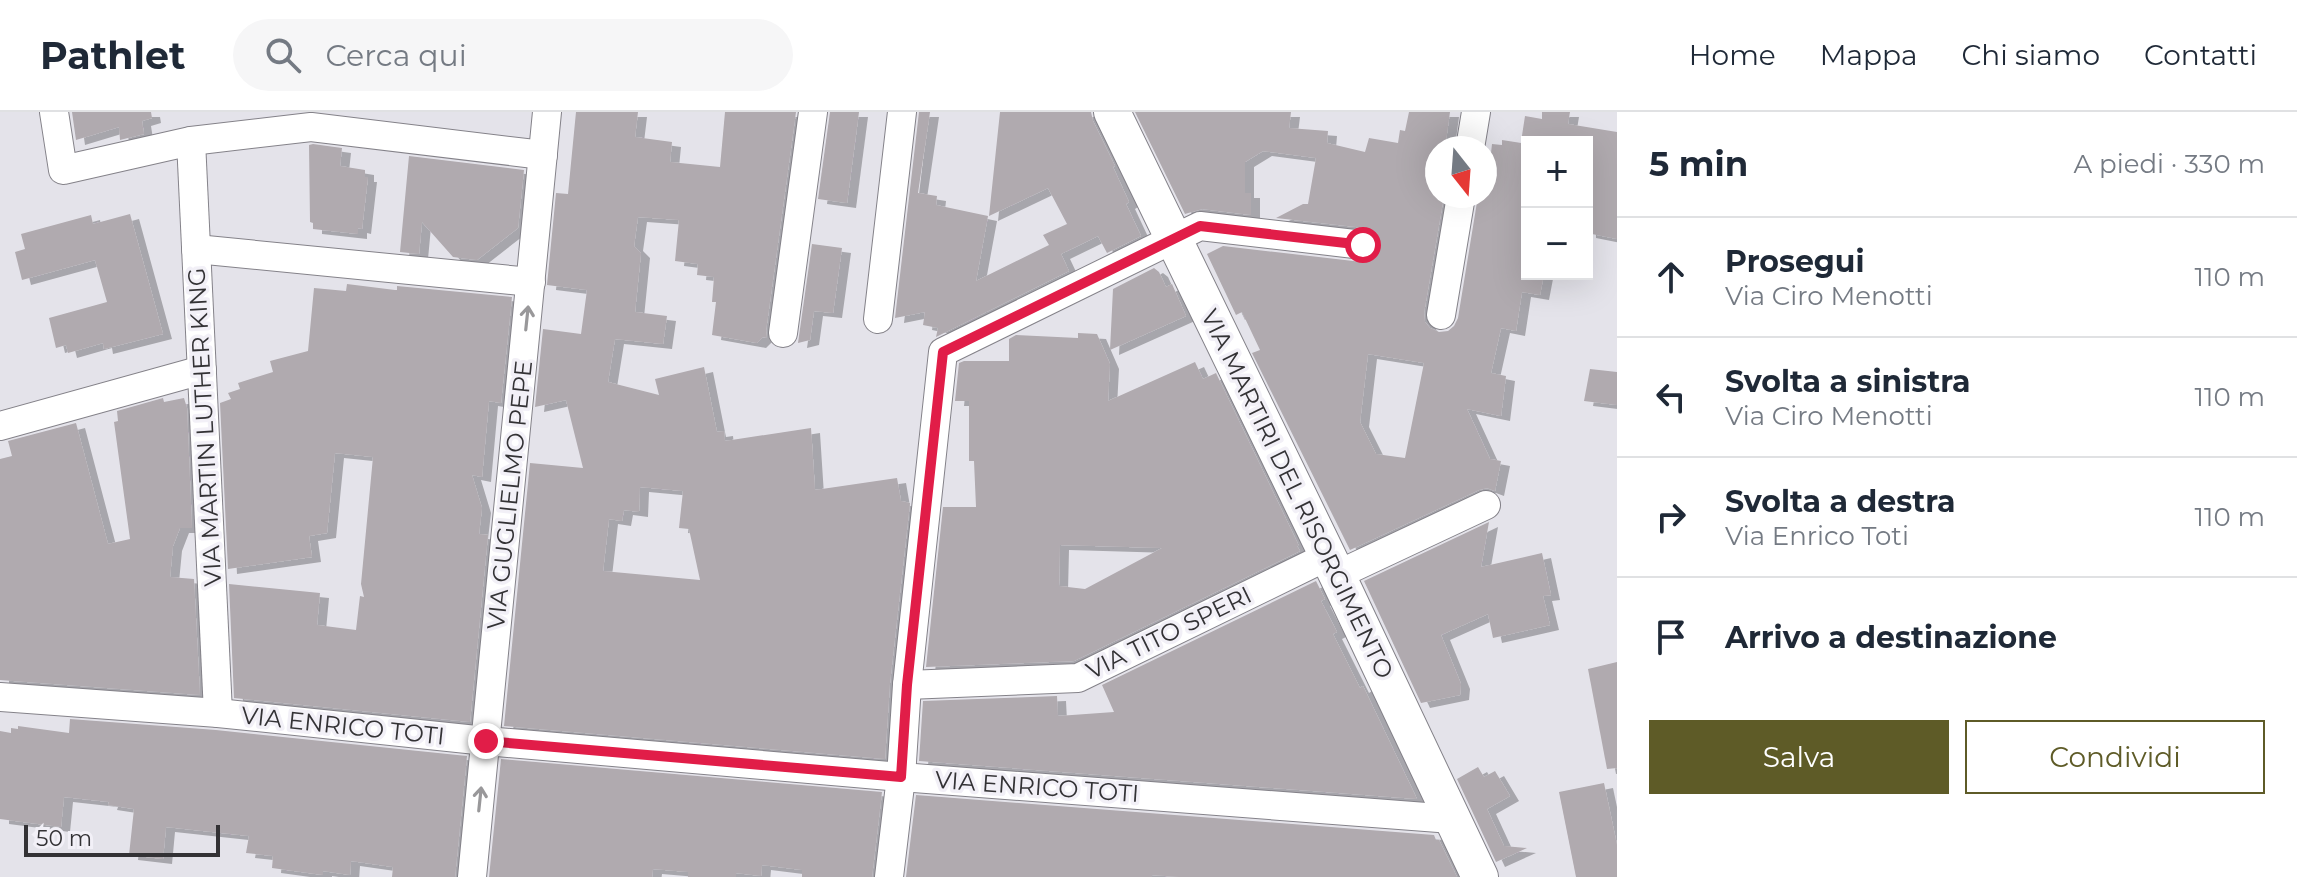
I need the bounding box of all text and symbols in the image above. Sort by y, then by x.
search box [233,19,793,91]
text: Pathlet [40,32,185,79]
icon: search [261,33,305,77]
text: Cerca qui [325,37,467,74]
text: Home [1689,38,1776,72]
text: Mappa [1820,38,1917,72]
text: Chi siamo [1961,38,2100,72]
text: Contatti [2144,38,2257,72]
north arrow [1425,136,1497,208]
map controls [1521,136,1593,280]
button: + [1521,136,1593,208]
text: 5 min [1649,143,1748,185]
text: A piedi · 330 m [2074,148,2265,180]
button: − [1521,208,1593,280]
route start [1345,227,1381,263]
text: Prosegui [1725,243,1864,280]
icon: ahead [1649,255,1693,299]
text: 110 m [2195,261,2265,293]
street label: VIA MARTIN LUTHER KING [182,267,227,587]
text: Via Ciro Menotti [1725,280,1933,312]
street label: VIA MARTIRI DEL RISORGIMENTO [1195,304,1400,683]
one-way arrow [520,305,535,332]
street label: VIA GUGLIELMO PEPE [481,359,538,631]
text: Svolta a sinistra [1725,363,1971,400]
icon: left [1649,375,1693,419]
text: 110 m [2195,381,2265,413]
text: Via Ciro Menotti [1725,400,1933,432]
text: Svolta a destra [1725,483,1955,520]
icon: right [1649,495,1693,539]
text: 110 m [2195,501,2265,533]
text: Via Enrico Toti [1725,520,1909,552]
street label: VIA TITO SPERI [1081,580,1256,685]
icon: arrive [1649,615,1693,659]
text: Arrivo a destinazione [1725,619,2057,656]
street label: VIA ENRICO TOTI [240,700,446,751]
button: Salva [1649,720,1949,794]
button: Condividi [1965,720,2265,794]
route end [468,723,504,759]
street label: VIA ENRICO TOTI [934,765,1140,808]
one-way arrow [473,786,488,813]
scale bar [24,821,220,857]
text: 50 m [36,825,92,852]

